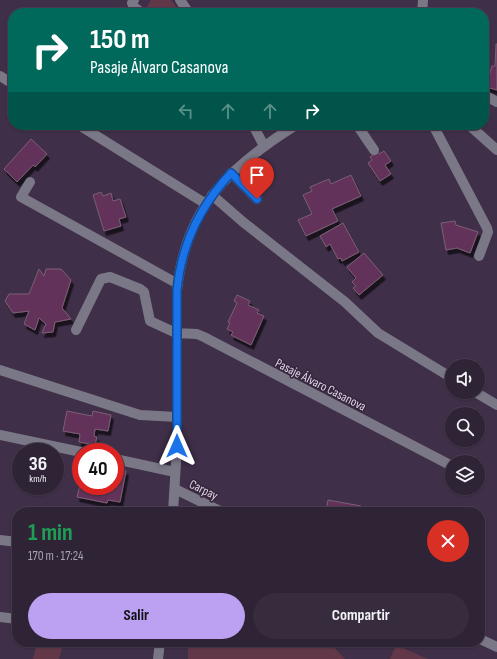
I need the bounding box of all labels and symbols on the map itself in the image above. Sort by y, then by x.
pin [240,158,274,199]
street label: Pasaje Álvaro Casanova [272,355,369,415]
position arrow [156,425,198,467]
speed limit sign: 40 [72,443,124,495]
street label: Carpay [187,476,221,504]

